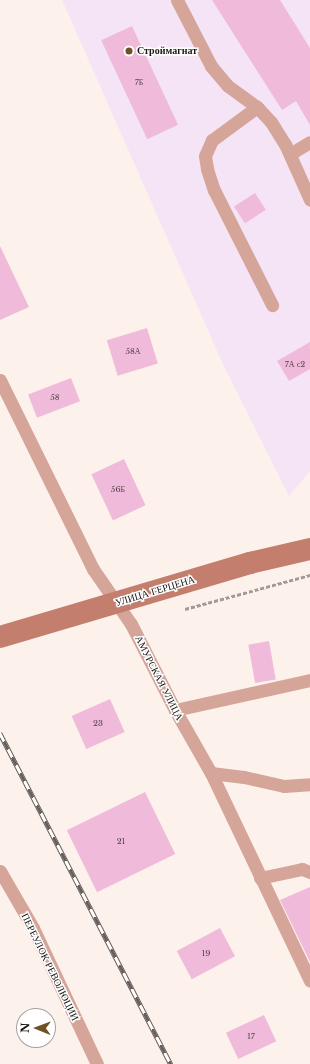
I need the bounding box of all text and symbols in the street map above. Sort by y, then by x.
place label: Строймагнат [137,45,197,57]
marker: Строймагнат [124,46,134,56]
house number: 7Б [135,78,143,88]
house number: 58А [125,347,141,357]
house number: 7А с2 [285,360,305,370]
house number: 58 [50,393,60,403]
house number: 56Б [111,485,125,495]
street label: УЛИЦА ГЕРЦЕНА [114,573,196,609]
street label: АМУРСКАЯ УЛИЦА [132,634,186,722]
house number: 23 [93,719,103,729]
house number: 21 [117,837,125,847]
street label: ПЕРЕУЛОК РЕВОЛЮЦИИ [19,911,81,1023]
house number: 19 [202,949,210,959]
north arrow [16,1008,56,1048]
text: N [18,1023,32,1033]
house number: 17 [247,1032,255,1042]

